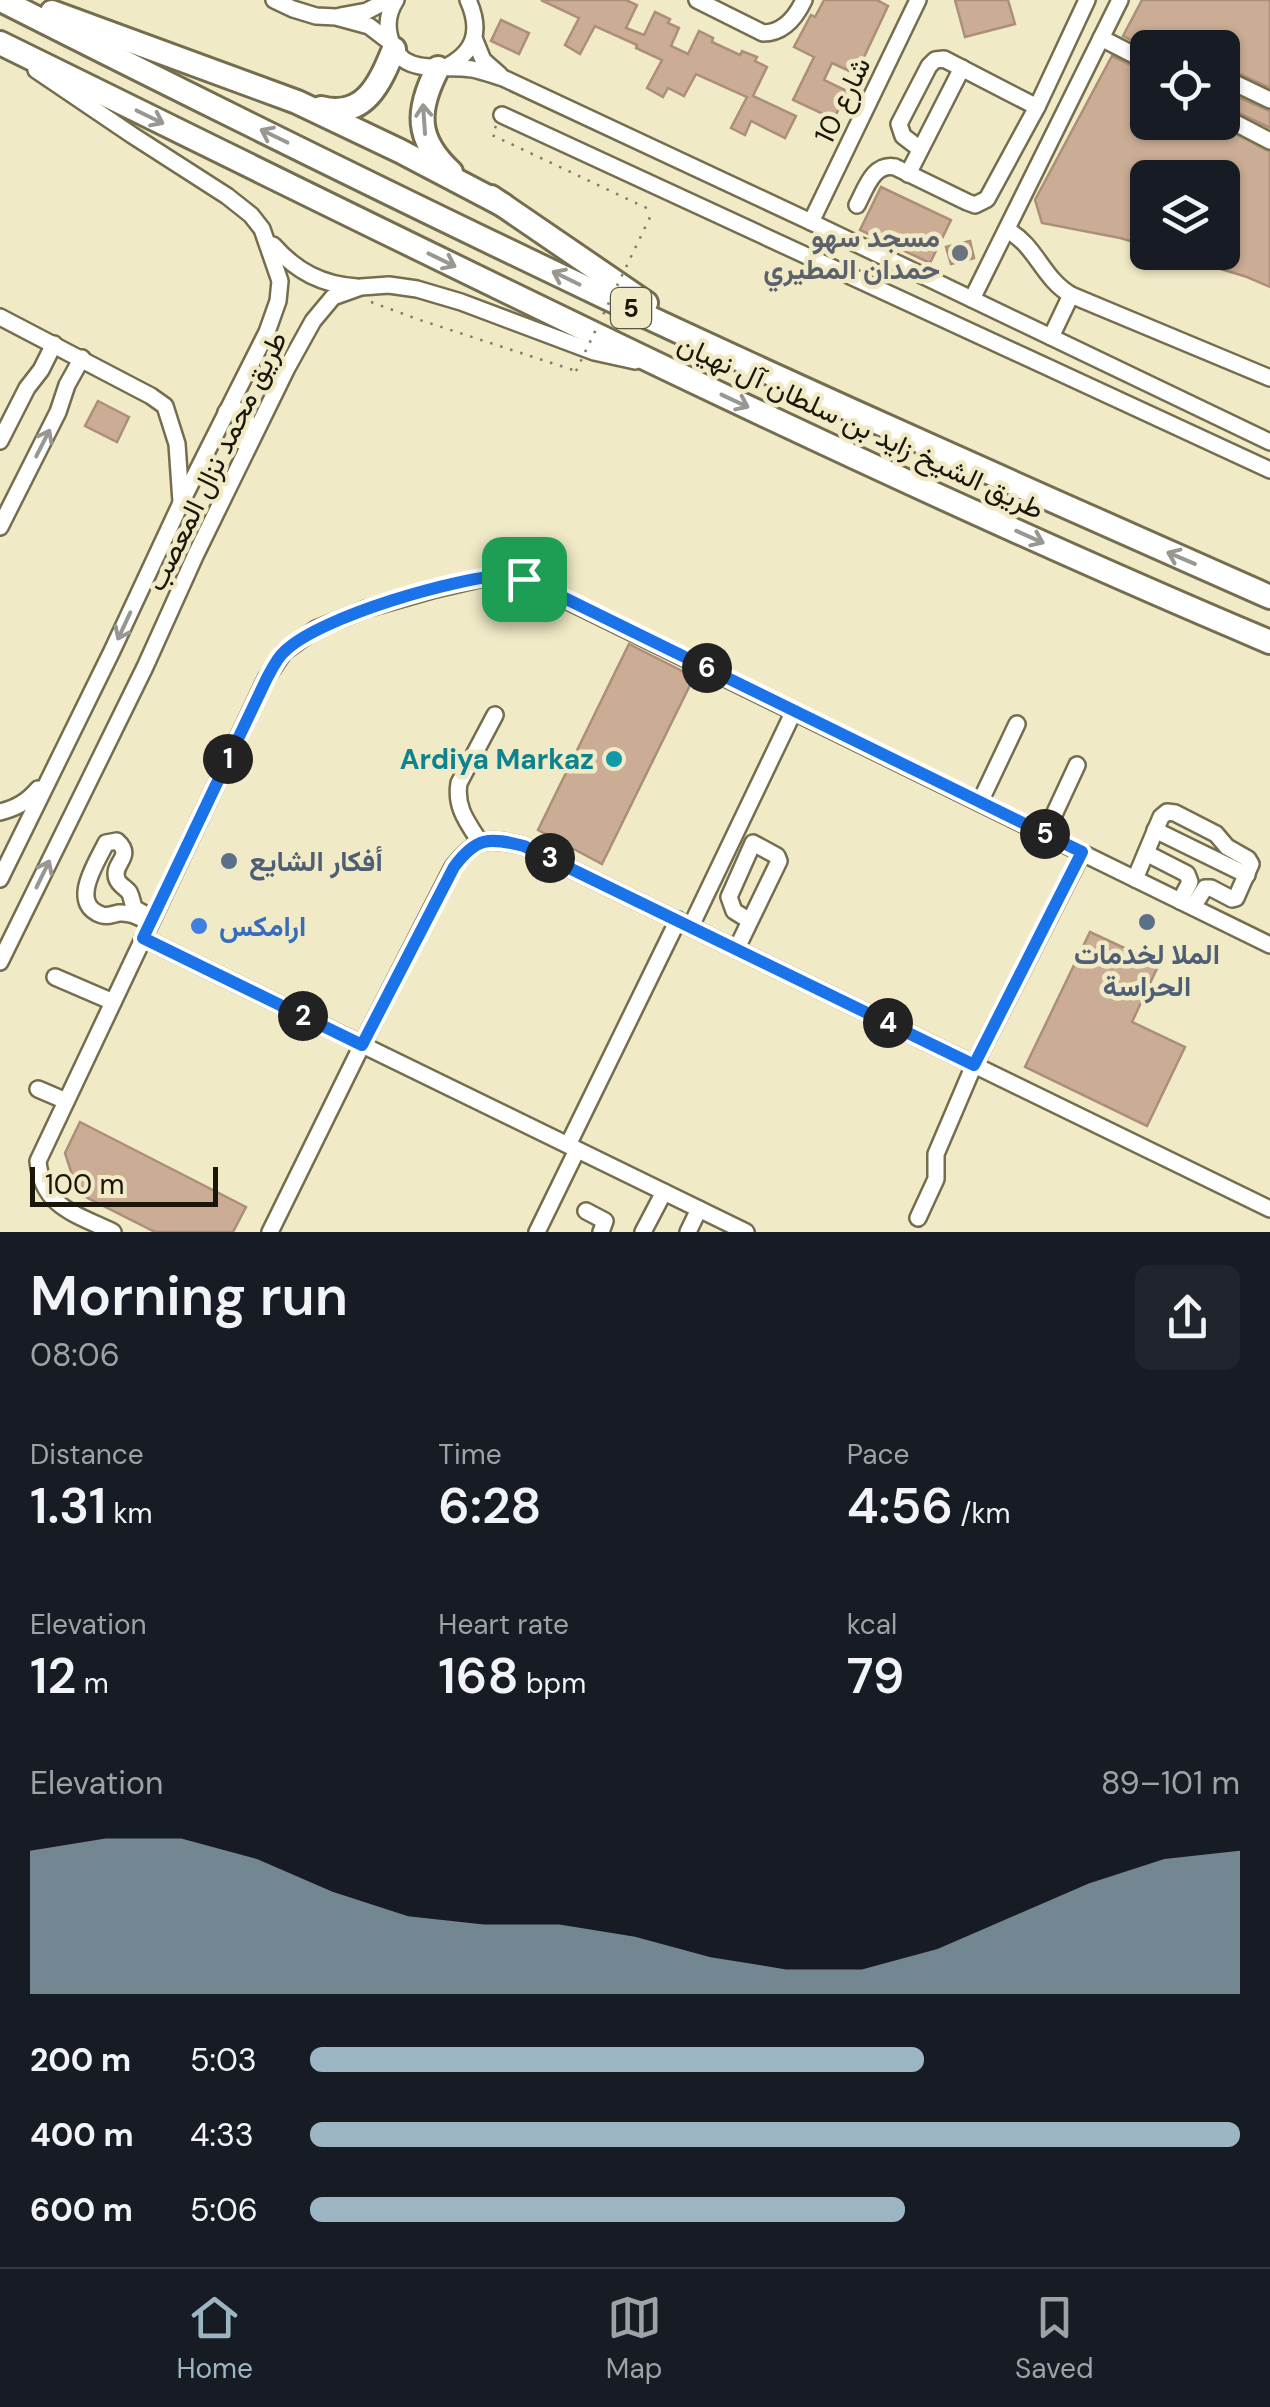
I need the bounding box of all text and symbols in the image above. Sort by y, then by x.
map controls [1130,30,1240,270]
button: locate [1130,30,1240,140]
street label: شارع 10 [806,51,879,150]
one-way arrow [415,103,434,136]
one-way arrow [135,108,165,127]
one-way arrow [260,125,290,144]
button: layers [1130,160,1240,270]
place label: مسجد سهو حمدان المطيري [763,219,940,293]
marker: مسجد سهو حمدان المطيري [949,242,971,264]
one-way arrow [427,251,457,270]
one-way arrow [552,267,582,286]
road number: 5 [611,288,651,328]
street label: طريق محمد نزال المعصب [137,325,295,597]
street label: طريق الشيخ زايد بن سلطان آل نهيان [671,325,1050,529]
one-way arrow [719,393,750,411]
one-way arrow [34,429,53,459]
one-way arrow [1014,529,1045,547]
pin [482,537,567,622]
one-way arrow [1166,548,1197,566]
icon: arrive [497,552,552,607]
one-way arrow [113,610,132,640]
pin: 6 [682,643,732,693]
text: 6 [698,649,716,686]
pin: 1 [203,734,253,784]
text: 1 [223,740,233,777]
place label: Ardiya Markaz [400,741,594,778]
marker: Ardiya Markaz [603,748,625,770]
pin: 5 [1020,809,1070,859]
text: 5 [1036,815,1054,852]
pin: 3 [525,833,575,883]
text: 3 [542,839,558,876]
place label: أفكار الشايع [249,843,383,881]
marker: أفكار الشايع [218,850,240,872]
one-way arrow [34,860,53,889]
place label: ارامكس [219,908,306,945]
marker: الملا لخدمات الحراسة [1136,911,1158,933]
marker: ارامكس [188,915,210,937]
place label: الملا لخدمات الحراسة [1074,936,1220,1005]
pin: 2 [278,991,328,1041]
text: 2 [295,997,311,1034]
pin: 4 [863,998,913,1048]
text: 4 [879,1004,897,1041]
scale bar [30,1162,218,1206]
text: 100 m [45,1166,124,1203]
text: Morning run [30,1260,348,1332]
button: share [1135,1265,1240,1370]
text: 08:06 [30,1334,120,1376]
text: Distance [30,1436,144,1473]
text: Time [438,1436,502,1473]
text: Pace [847,1436,909,1473]
text: 1.31 [30,1473,106,1539]
text: 6:28 [438,1473,542,1539]
text: 4:56 [847,1473,953,1539]
text: km [106,1495,153,1532]
text: /km [953,1495,1011,1532]
text: Elevation [30,1606,147,1643]
text: Heart rate [438,1606,569,1643]
text: kcal [847,1606,897,1643]
text: 12 [30,1643,76,1709]
text: 168 [438,1643,519,1709]
text: 79 [847,1643,904,1709]
text: m [76,1665,109,1702]
text: bpm [519,1665,586,1702]
text: Elevation [30,1762,163,1804]
text: 89–101 m [1101,1762,1240,1804]
text: 200 m [30,2039,131,2081]
text: 5:03 [190,2039,257,2081]
text: 400 m [30,2114,134,2156]
text: 4:33 [190,2114,254,2156]
text: 600 m [30,2189,133,2231]
text: 5:06 [190,2189,258,2231]
tab: Home [176,2290,253,2387]
tab: Map [606,2290,662,2387]
tab: Saved [1015,2290,1094,2387]

